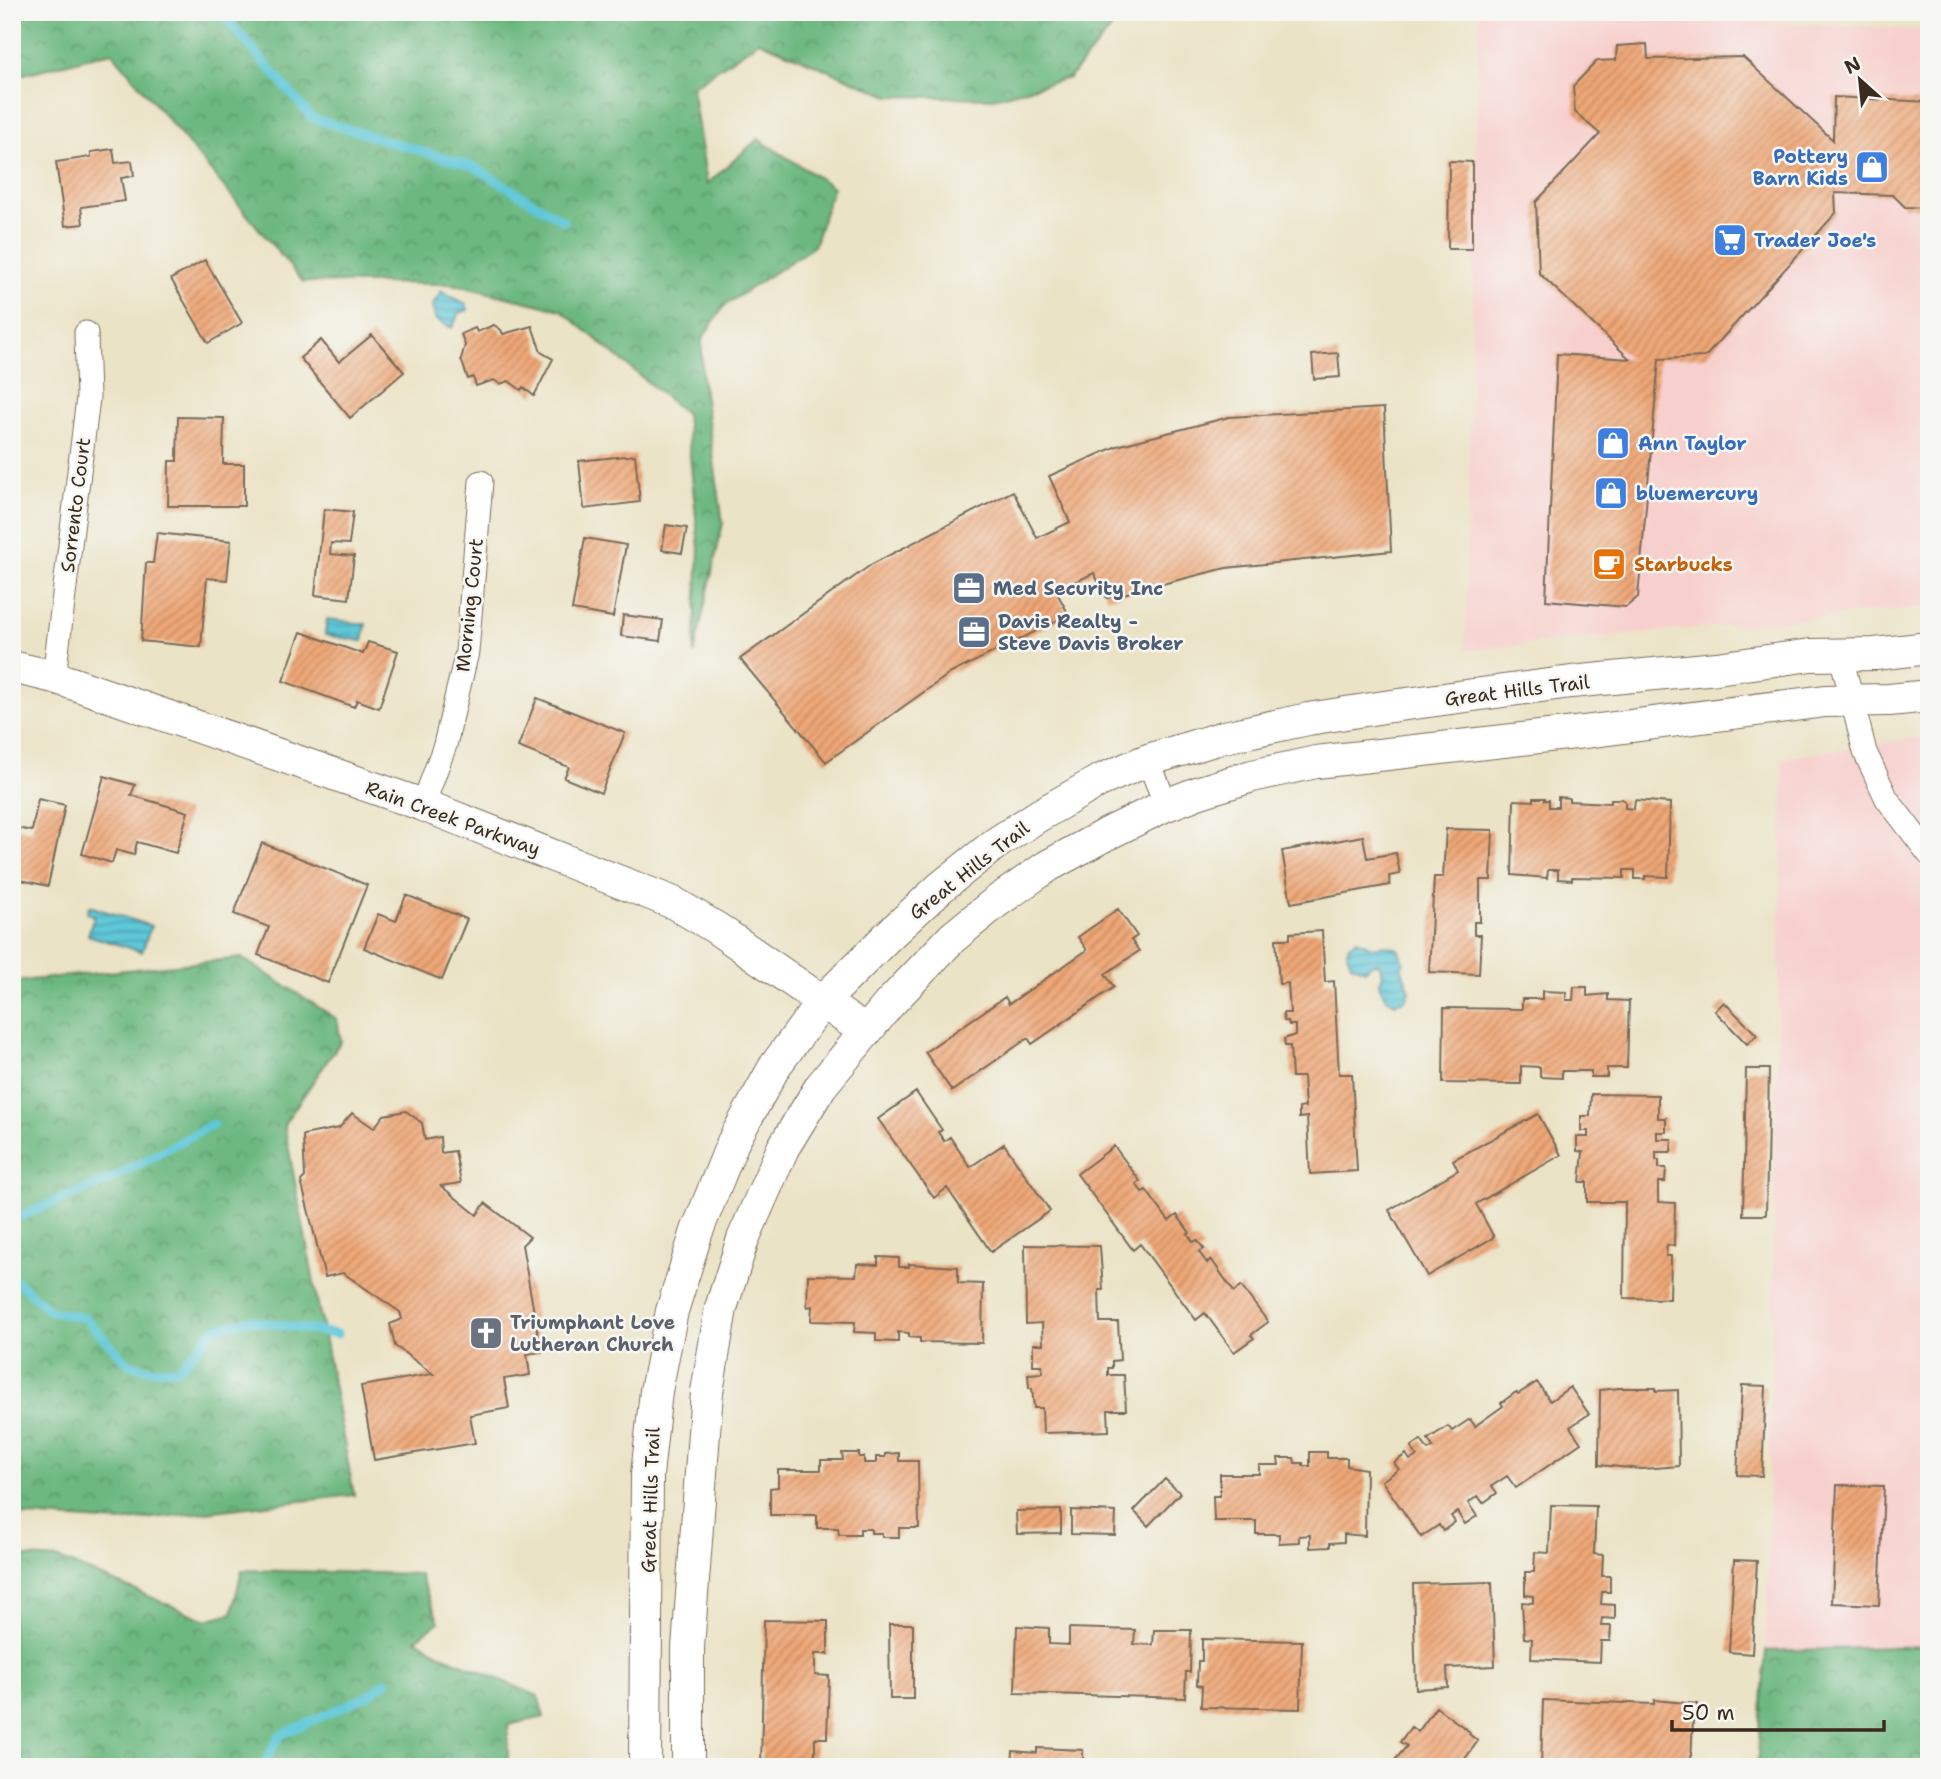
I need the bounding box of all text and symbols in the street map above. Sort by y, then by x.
north arrow [1826,46,1896,116]
text: N [1840,51,1865,80]
place label: Pottery Barn Kids [1753,144,1848,191]
shop icon: Pottery Barn Kids [1853,148,1891,186]
supermarket icon: Trader Joe's [1711,221,1749,259]
place label: Trader Joe's [1754,228,1876,253]
shop icon: Ann Taylor [1594,424,1632,462]
place label: Ann Taylor [1638,431,1747,456]
street label: Sorrento Court [55,436,96,574]
shop icon: bluemercury [1592,474,1630,512]
place label: bluemercury [1636,481,1758,506]
street label: Morning Court [450,537,489,673]
cafe icon: Starbucks [1590,545,1628,583]
place label: Starbucks [1634,552,1733,577]
office icon: Med Security Inc [950,569,988,607]
place label: Med Security Inc [993,576,1163,601]
place label: Davis Realty - Steve Davis Broker [998,609,1184,656]
office icon: Davis Realty - Steve Davis Broker [955,613,993,651]
street label: Great Hills Trail [1443,669,1591,712]
street label: Rain Creek Parkway [362,775,544,862]
street label: Great Hills Trail [904,815,1035,925]
place label: Triumphant Love Lutheran Church [510,1310,675,1357]
church icon: Triumphant Love Lutheran Church [467,1314,505,1352]
street label: Great Hills Trail [635,1426,666,1573]
scale bar [1672,1688,1883,1732]
text: 50 m [1682,1699,1735,1727]

